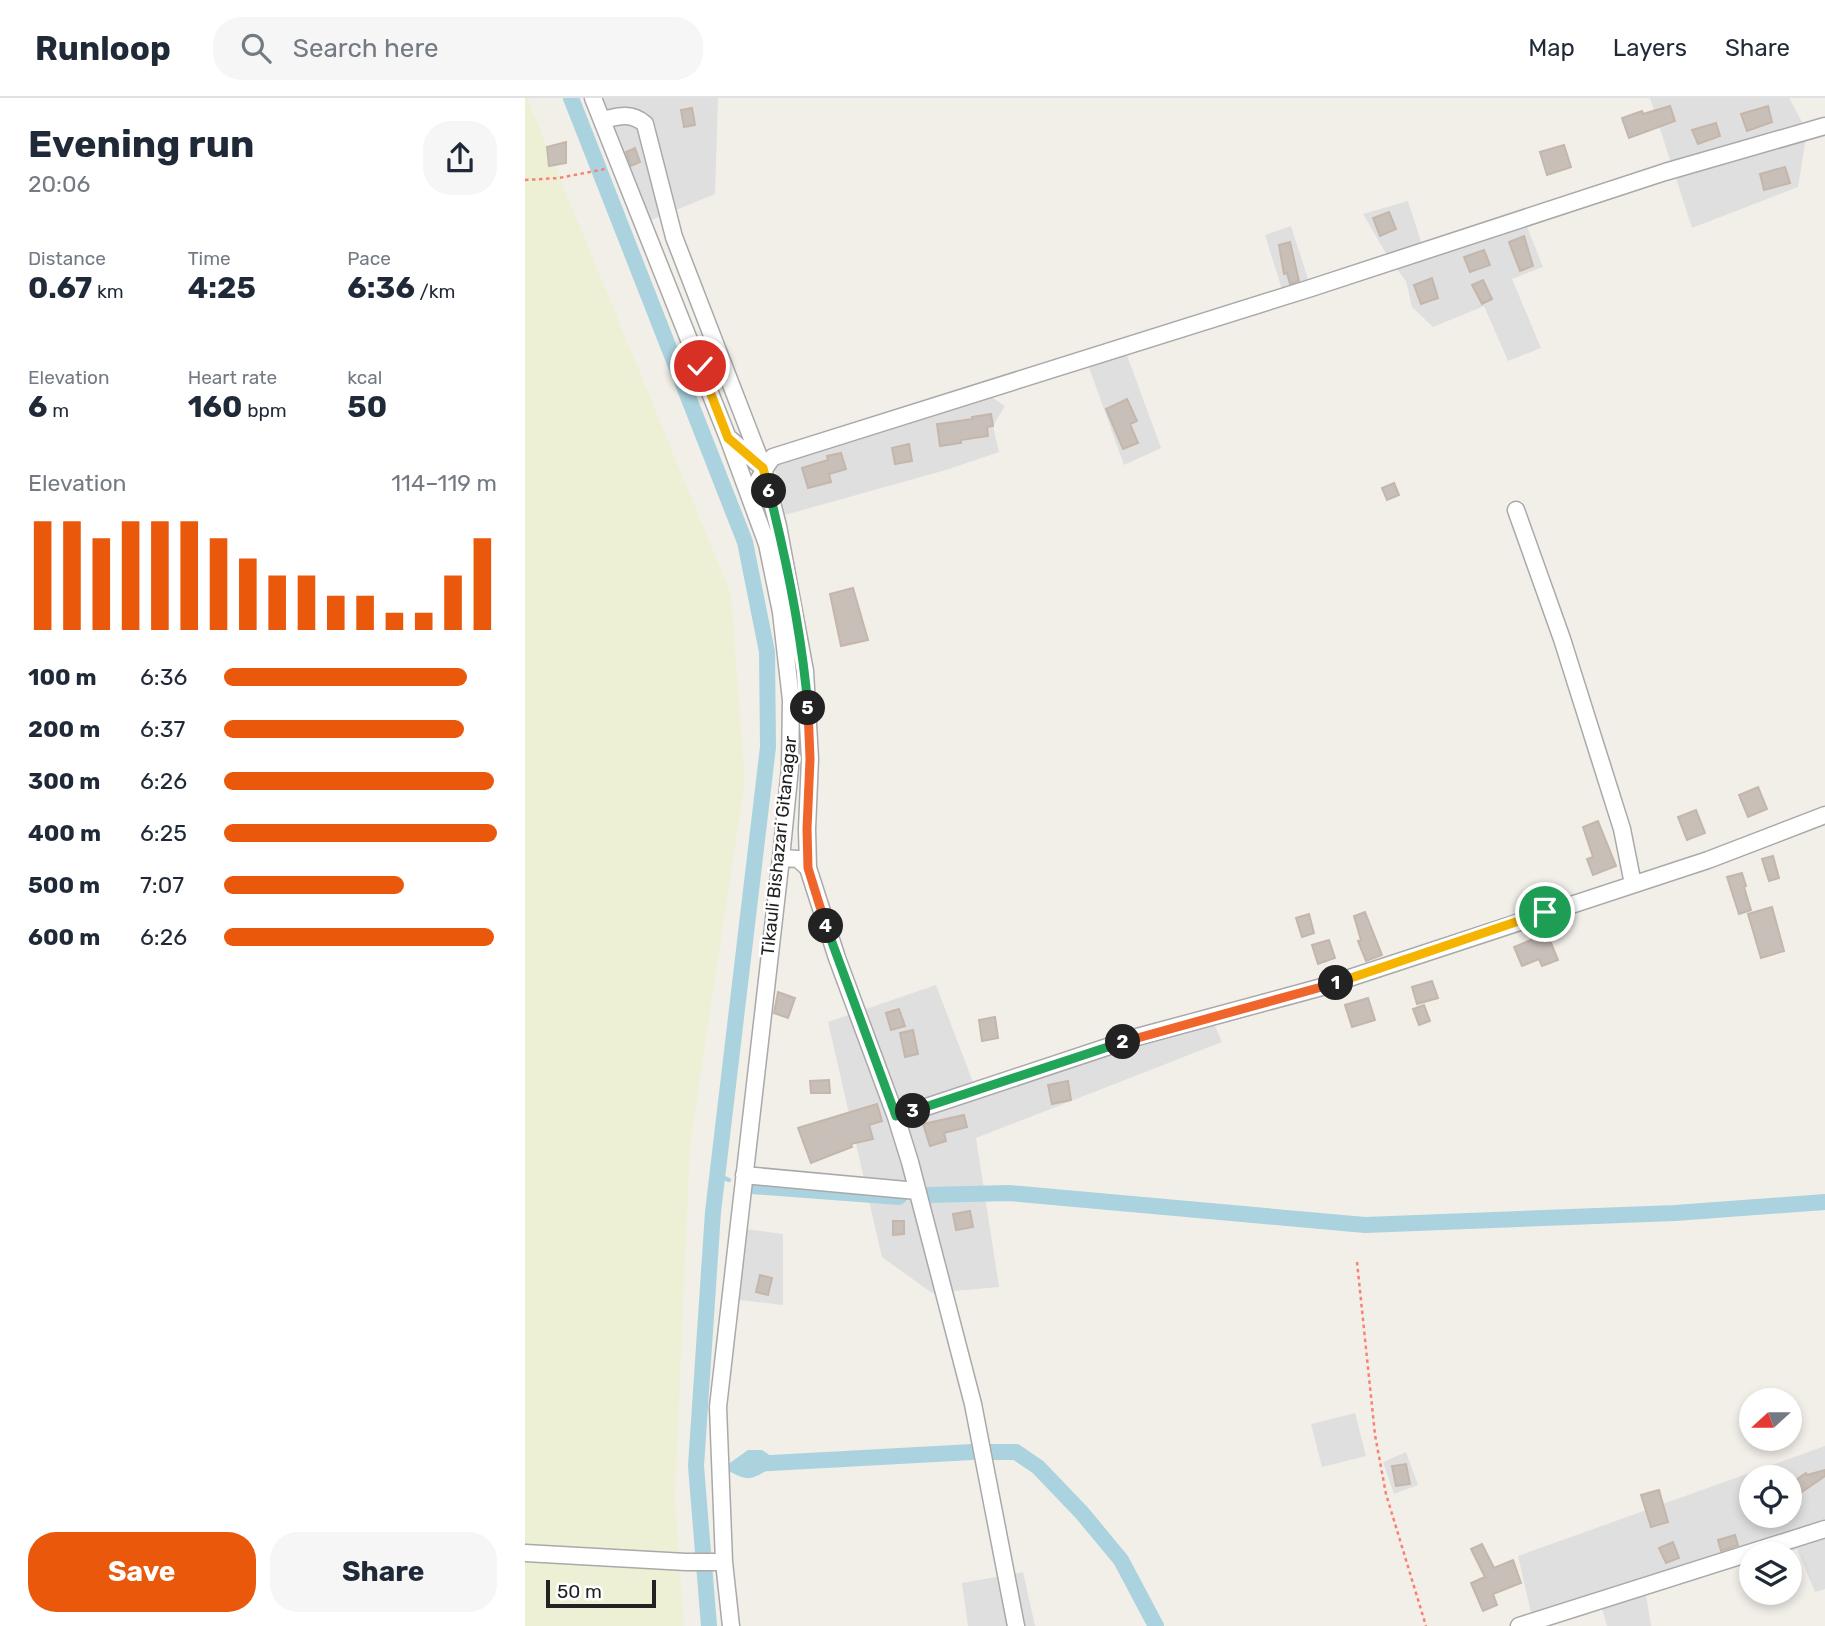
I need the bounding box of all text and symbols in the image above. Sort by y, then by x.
search box [213,17,703,80]
text: Runloop [35,29,171,68]
icon: search [237,29,275,67]
text: Search here [293,33,439,64]
text: Map [1528,34,1575,62]
text: Layers [1613,34,1687,62]
text: Share [1725,34,1790,62]
text: Evening run [28,121,254,167]
button: share [423,121,497,195]
text: 20:06 [28,170,90,198]
text: Distance [28,247,106,270]
text: Time [188,247,231,270]
text: Pace [347,247,391,270]
text: 0.67 [28,270,92,306]
text: 4:25 [188,270,256,306]
text: 6:36 [347,270,415,306]
text: km [92,280,124,303]
text: /km [415,280,455,303]
pin [670,336,730,396]
icon: check [681,347,719,385]
text: Elevation [28,366,109,389]
text: Heart rate [188,366,277,389]
text: kcal [347,366,382,389]
text: 6 [28,389,48,425]
text: 160 [188,389,243,425]
text: 50 [347,389,387,425]
text: m [48,399,69,422]
text: bpm [243,399,287,422]
text: Elevation [28,469,127,497]
text: 114–119 m [391,469,497,497]
pin: 6 [751,474,787,508]
text: 6 [762,479,775,502]
text: 100 m [28,663,97,691]
text: 6:36 [140,663,187,691]
pin: 5 [791,690,825,726]
text: 5 [801,696,814,719]
text: 200 m [28,715,100,743]
text: 6:37 [140,715,185,743]
street label: Tikauli Bishazari Gitanagar [757,735,801,957]
text: 300 m [28,767,100,795]
text: 6:26 [140,767,187,795]
text: 400 m [28,819,101,847]
text: 6:25 [140,819,187,847]
text: 500 m [28,871,100,899]
text: 7:07 [140,871,184,899]
pin [1515,882,1575,942]
icon: arrive [1526,893,1564,931]
pin: 4 [809,908,843,944]
text: 4 [819,914,832,937]
text: 600 m [28,923,100,951]
text: 6:26 [140,923,187,951]
pin: 1 [1319,966,1353,1001]
text: 1 [1331,971,1340,994]
pin: 2 [1105,1024,1141,1060]
text: 2 [1116,1030,1129,1053]
pin: 3 [895,1094,931,1128]
text: 3 [906,1099,919,1122]
north arrow [1739,1388,1803,1451]
map controls [1739,1388,1802,1605]
button: locate [1739,1465,1802,1528]
button: Save [28,1532,256,1612]
button: Share [270,1532,497,1612]
button: layers [1739,1542,1802,1605]
scale bar [546,1577,656,1609]
text: 50 m [557,1580,602,1603]

